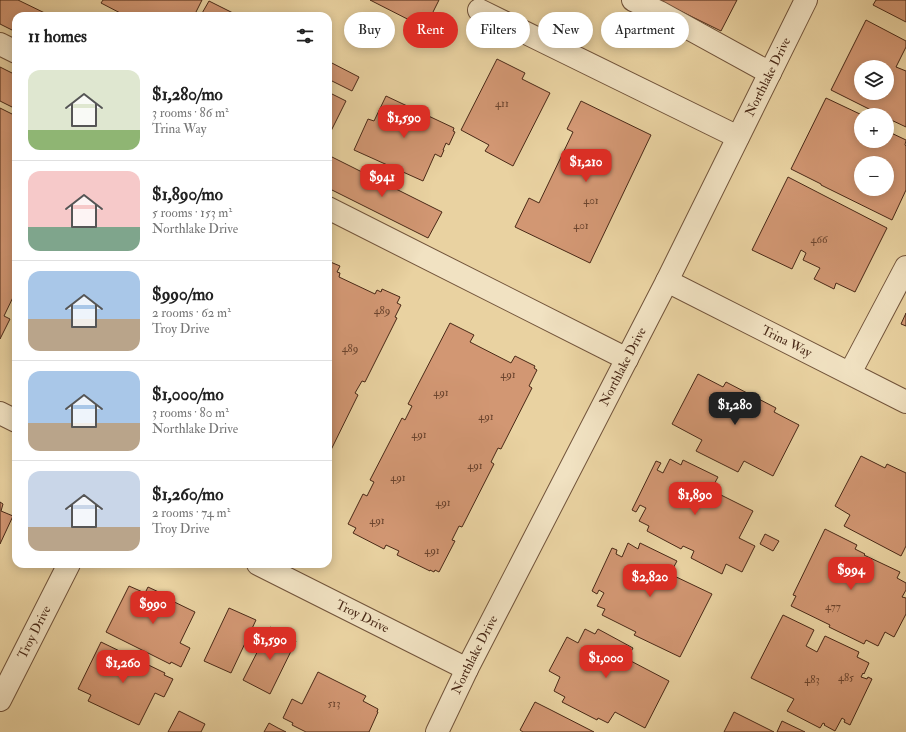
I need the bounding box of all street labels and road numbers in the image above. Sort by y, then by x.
street label: Northlake Drive [742,34,794,119]
street label: Trina Way [759,322,815,362]
street label: Northlake Drive [596,324,650,409]
street label: Troy Drive [333,596,392,637]
street label: Troy Drive [14,602,55,662]
street label: Northlake Drive [448,612,502,697]

